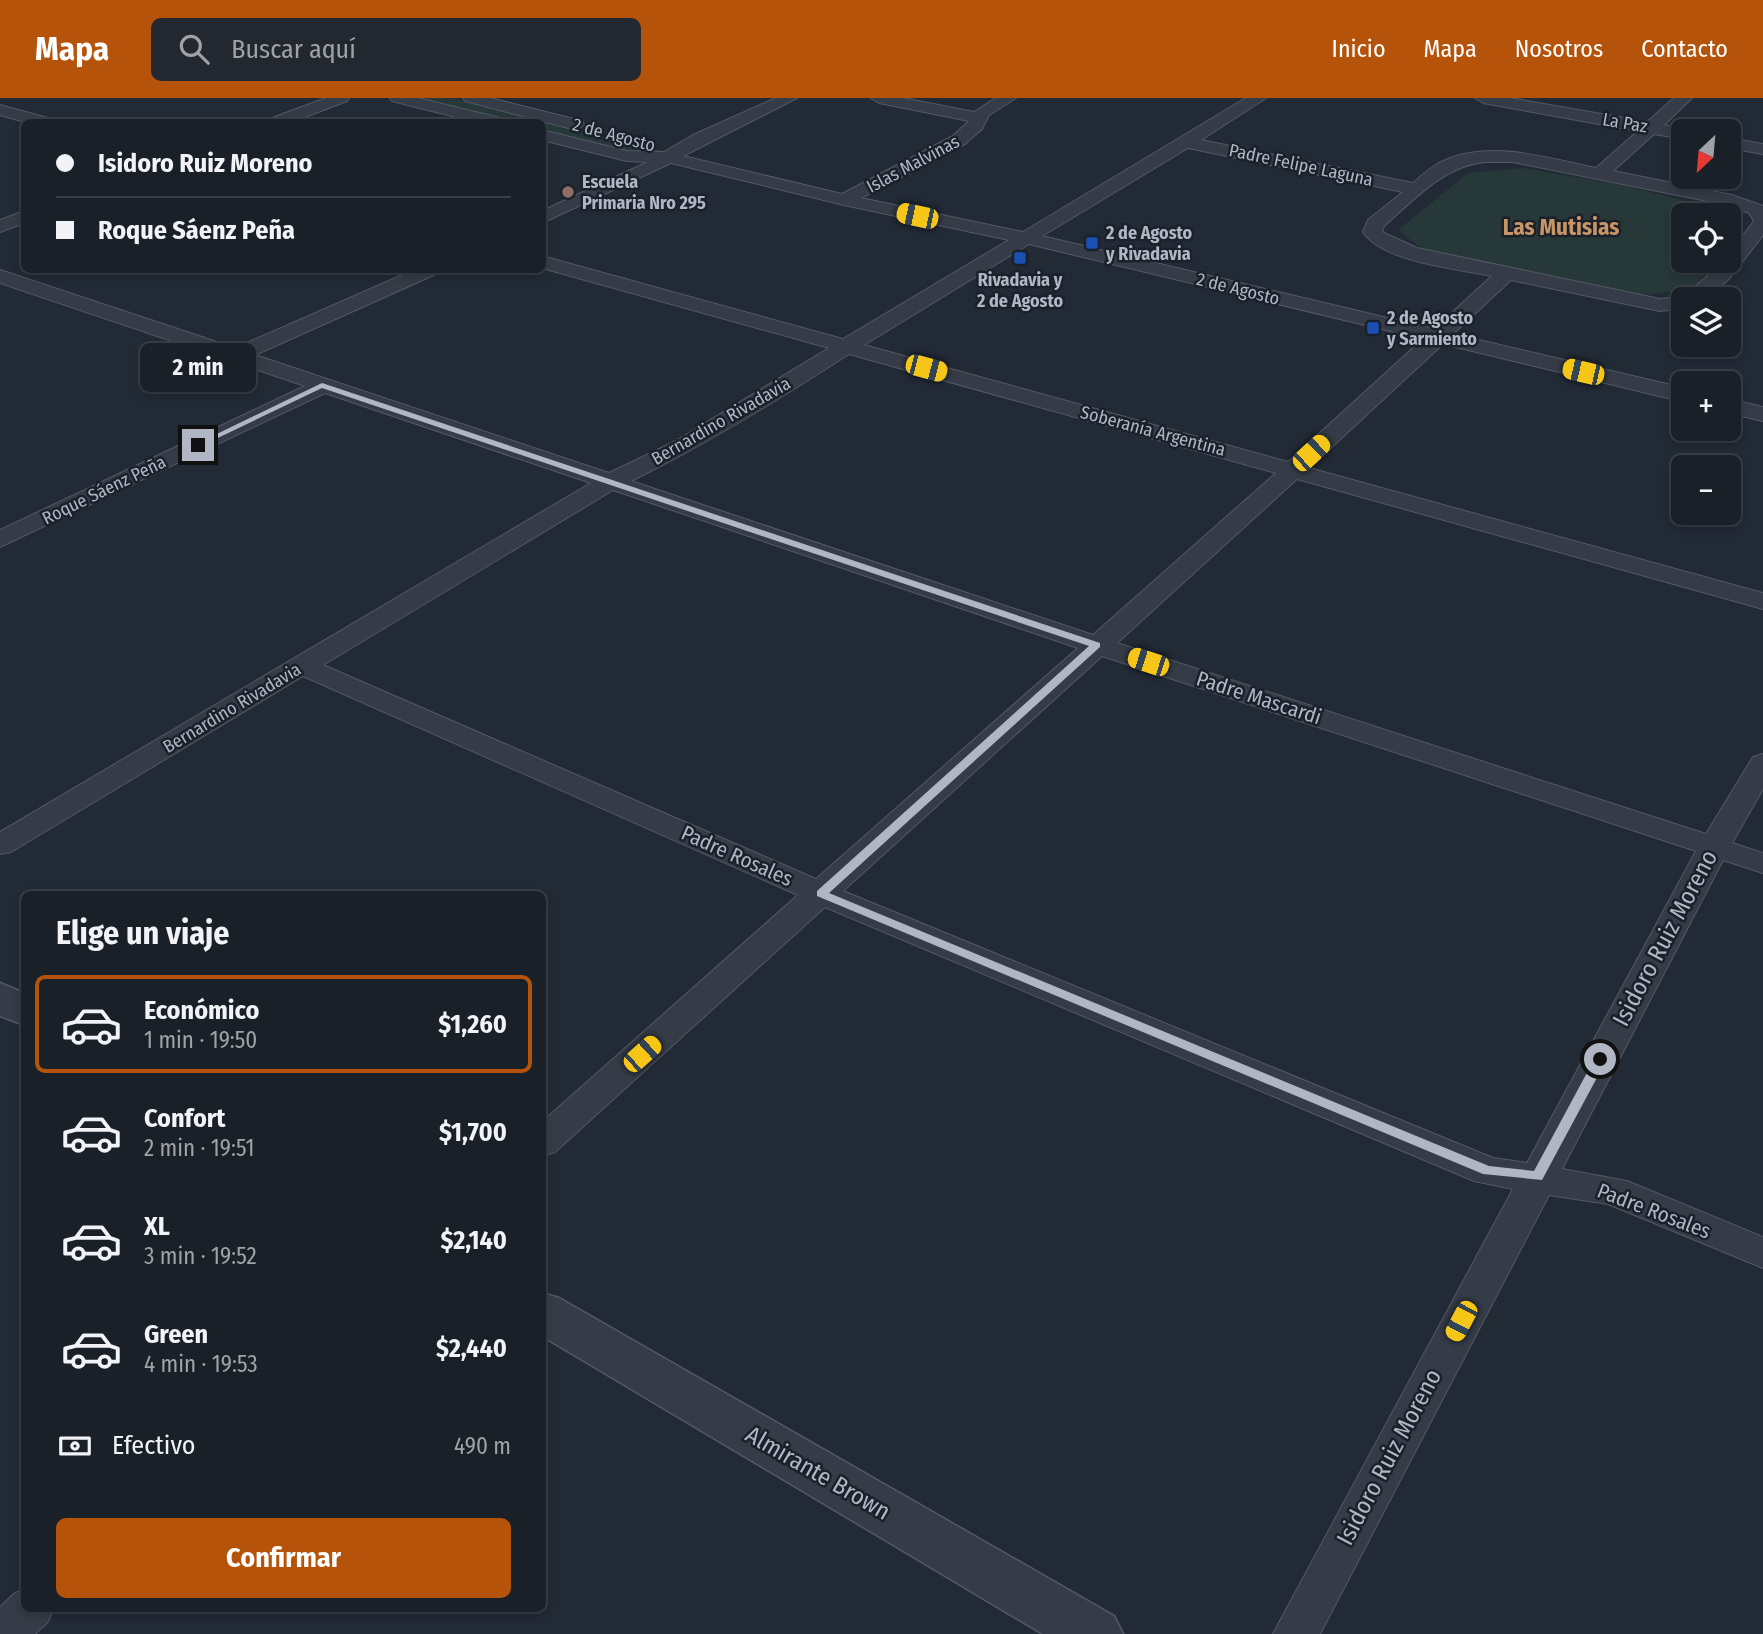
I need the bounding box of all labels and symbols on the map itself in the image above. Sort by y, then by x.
street label: La Paz [1601,108,1649,138]
street label: 2 de Agosto [570,113,658,157]
north arrow [1671,119,1741,189]
street label: Islas Malvinas [863,130,964,198]
street label: Padre Felipe Laguna [1227,139,1375,191]
place label: Escuela Primaria Nro 295 [582,171,706,214]
marker: Escuela Primaria Nro 295 [560,184,576,200]
car [895,201,940,231]
district label: Las Mutisias [1503,213,1619,241]
place label: 2 de Agosto y Rivadavia [1105,222,1193,265]
marker: 2 de Agosto y Rivadavia [1084,235,1100,251]
marker: Rivadavia y 2 de Agosto [1012,250,1028,266]
street label: 2 de Agosto [1194,268,1282,310]
place label: Rivadavia y 2 de Agosto [976,269,1063,312]
place label: 2 de Agosto y Sarmiento [1386,307,1477,350]
marker: 2 de Agosto y Sarmiento [1365,320,1381,336]
callout: 2 min [140,344,256,392]
car [903,352,950,384]
car [1561,357,1606,387]
street label: Bernardino Rivadavia [648,372,795,470]
street label: Soberanía Argentina [1078,401,1228,461]
route end [182,429,214,461]
car [1289,431,1334,475]
street label: Roque Sáenz Peña [39,451,170,529]
car [1125,646,1172,678]
street label: Bernardino Rivadavia [159,658,305,758]
street label: Padre Mascardi [1193,666,1325,730]
street label: Padre Rosales [677,820,797,892]
street label: Isidoro Ruiz Moreno [1607,845,1723,1031]
car [620,1032,665,1076]
route start [1584,1043,1616,1075]
street label: Padre Rosales [1594,1177,1714,1245]
car [1442,1298,1481,1344]
street label: Isidoro Ruiz Moreno [1331,1364,1447,1550]
street label: Almirante Brown [741,1420,895,1526]

